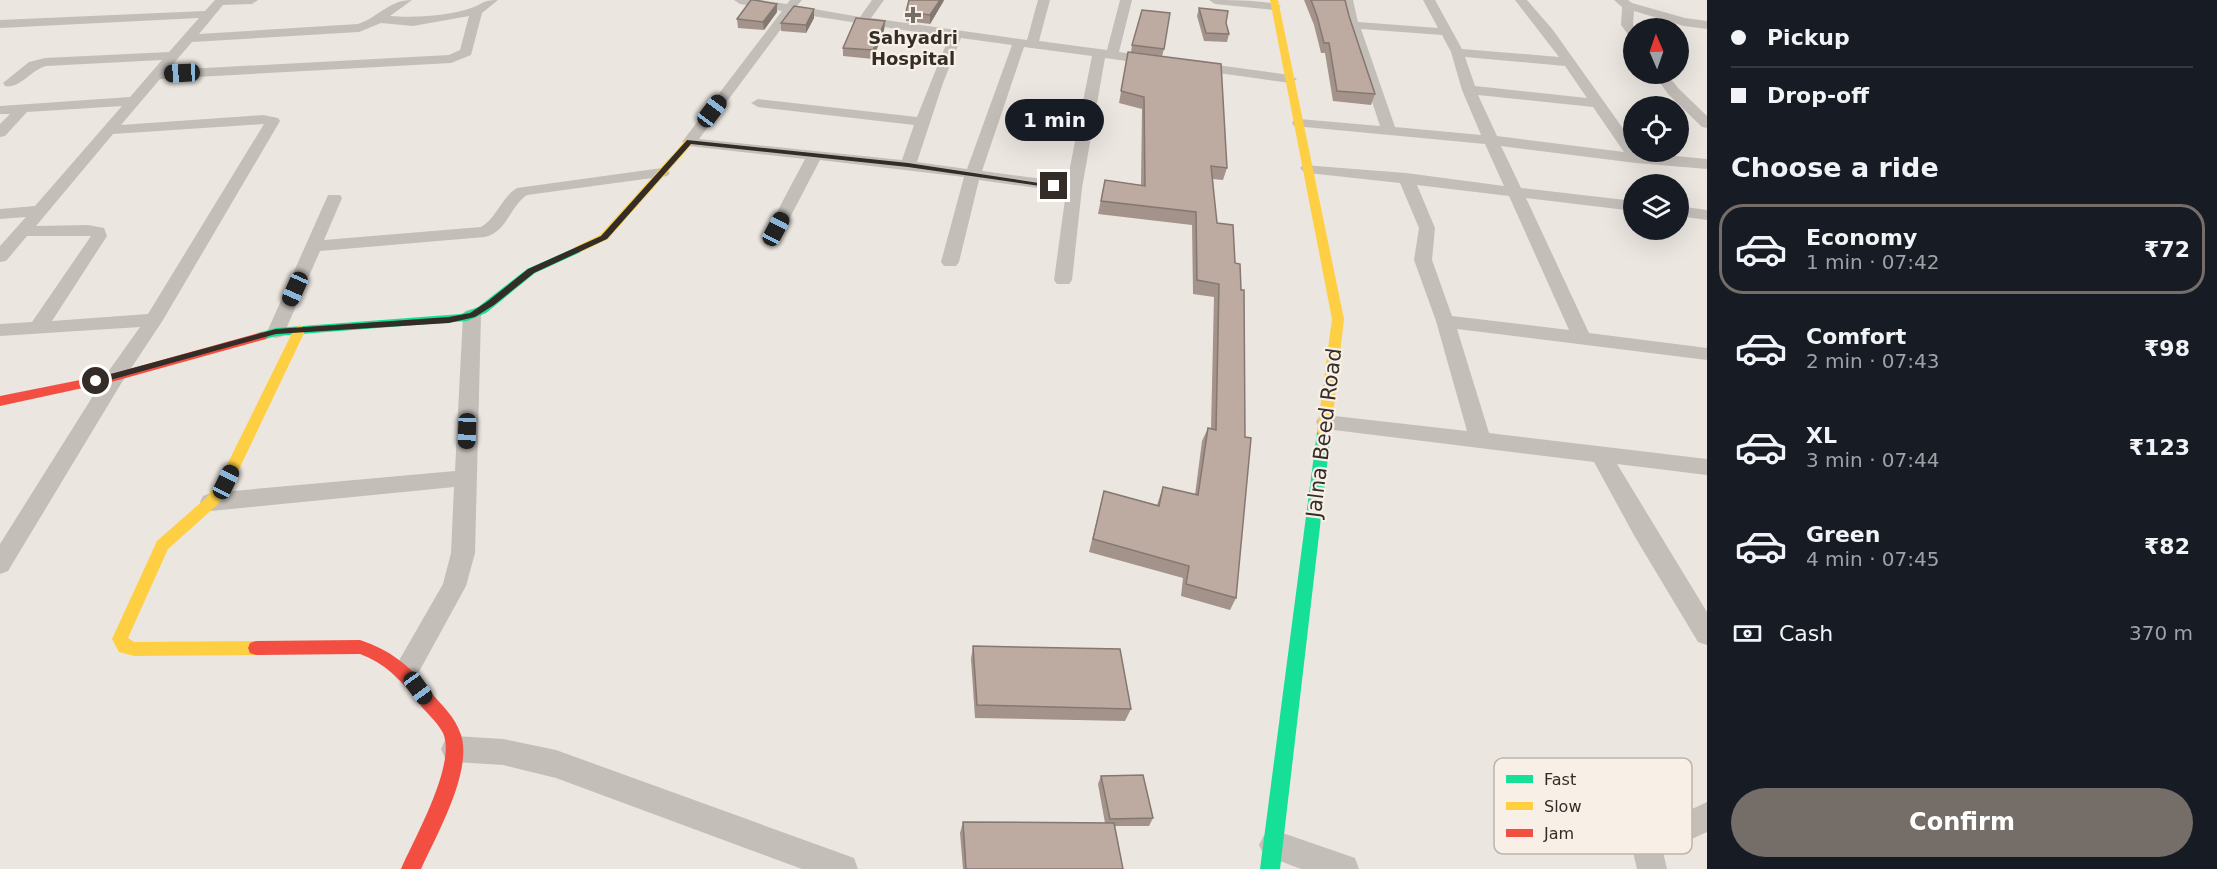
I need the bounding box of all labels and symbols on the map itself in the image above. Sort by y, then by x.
marker: Sahyadri Hospital [904,6,922,24]
north arrow [1623,18,1689,84]
place label: Sahyadri Hospital [868,27,958,69]
car [164,63,200,83]
car [694,91,730,131]
callout: 1 min [1004,99,1104,141]
route end [1040,172,1067,199]
car [760,209,792,249]
car [279,269,311,309]
street label: Jalna Beed Road [1301,347,1346,521]
route start [82,367,109,394]
car [457,413,477,449]
car [210,462,242,502]
car [400,668,436,708]
legend [1494,758,1692,854]
text: Fast [1544,770,1576,789]
text: Slow [1544,797,1581,816]
text: Jam [1543,824,1574,843]

